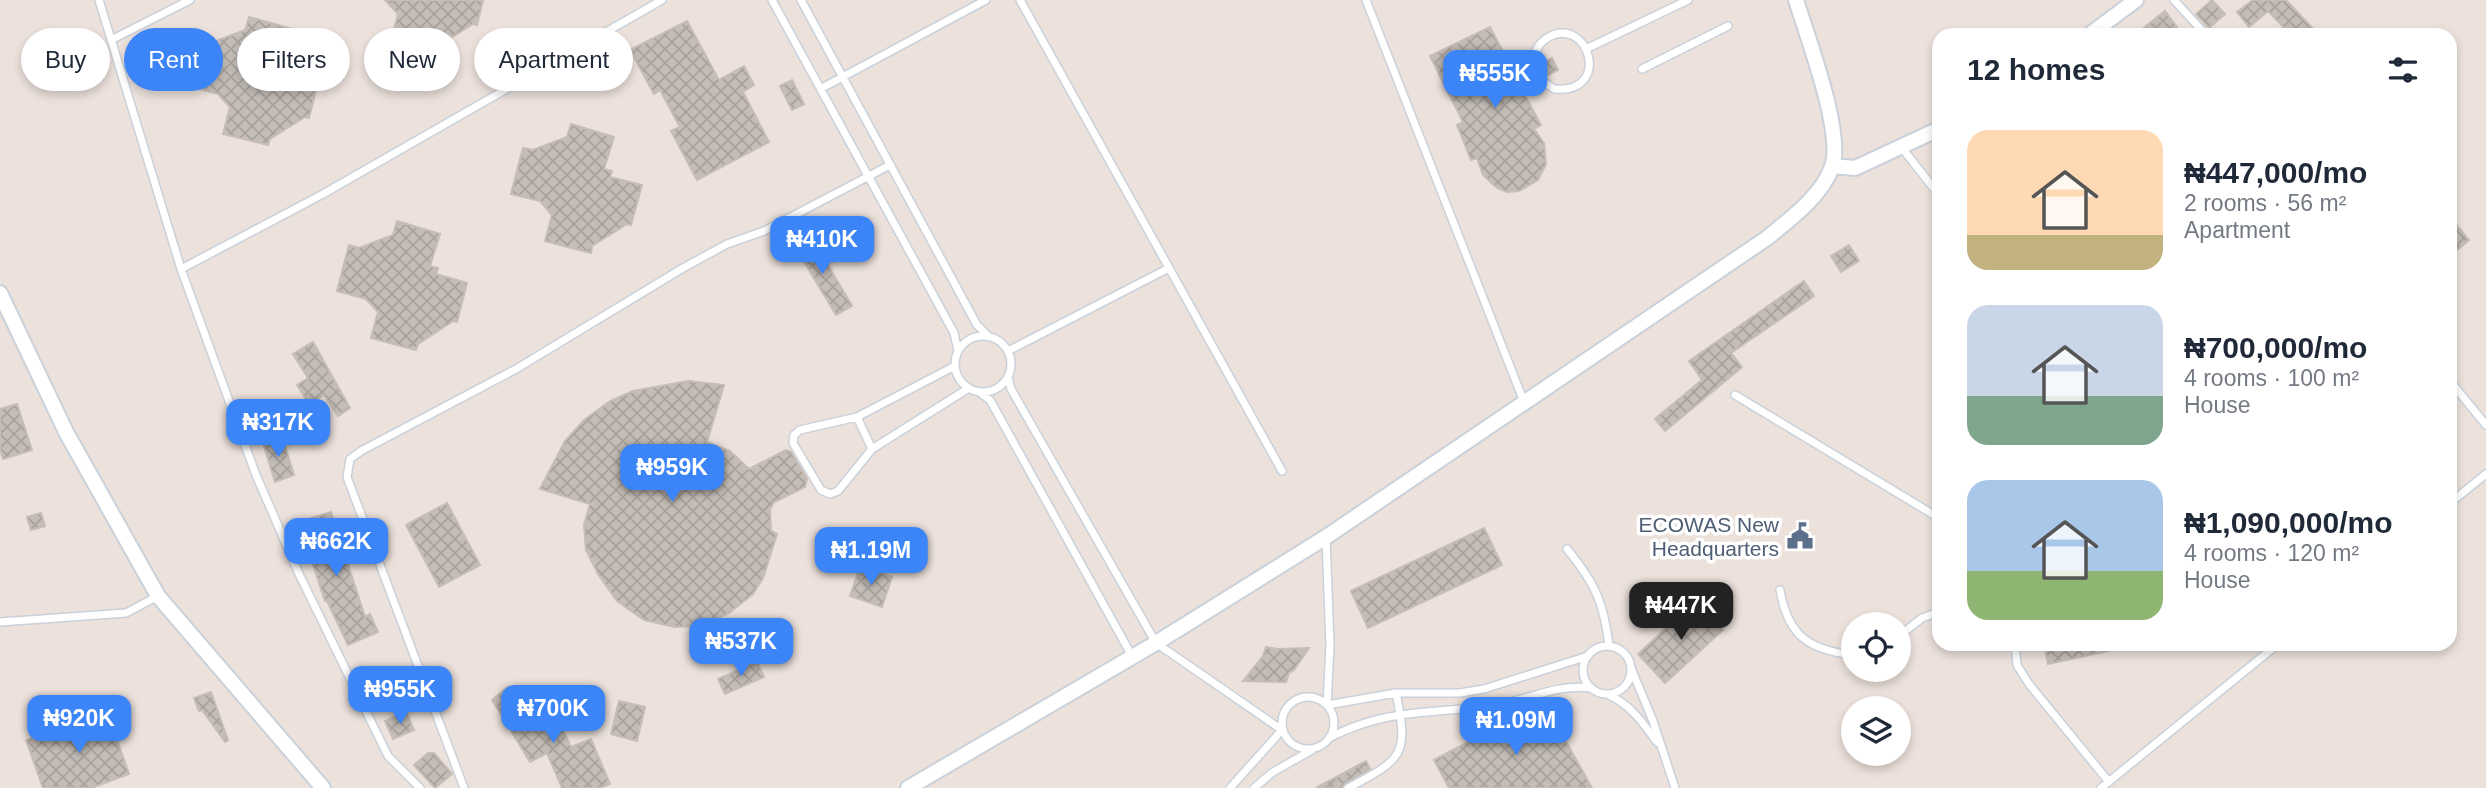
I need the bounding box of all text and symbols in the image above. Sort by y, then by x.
chip: Buy [21,28,110,91]
chip: Rent [124,28,223,91]
chip: Filters [237,28,350,91]
chip: New [364,28,460,91]
chip: Apartment [474,28,633,91]
pin: ₦555K [1446,50,1544,110]
icon: filters [2384,51,2422,89]
text: 12 homes [1967,53,2105,86]
text: ₦555K [1459,60,1531,86]
text: ₦447,000/mo [2184,156,2367,189]
icon: home [2023,158,2107,242]
text: 2 rooms · 56 m² [2184,190,2346,216]
pin: ₦410K [773,216,871,276]
text: Apartment [2184,217,2290,243]
text: ₦410K [786,226,858,252]
text: ₦700,000/mo [2184,331,2367,364]
icon: home [2023,333,2107,417]
text: 4 rooms · 100 m² [2184,365,2359,391]
text: House [2184,392,2250,418]
pin: ₦317K [229,400,327,459]
text: ₦317K [242,409,314,435]
pin: ₦959K [623,444,721,504]
text: ₦959K [636,454,708,480]
text: ₦1,090,000/mo [2184,506,2392,539]
icon: home [2023,508,2107,592]
place label: ECOWAS New Headquarters [1639,513,1780,560]
pin: ₦662K [287,518,385,578]
public building icon: ECOWAS New Headquarters [1785,521,1815,551]
text: ₦662K [300,528,372,554]
pin: ₦1.19M [814,528,928,587]
text: ₦1.19M [831,537,911,563]
text: 4 rooms · 120 m² [2184,540,2359,566]
text: House [2184,567,2250,593]
pin: ₦447K [1632,582,1730,642]
text: ₦447K [1645,592,1717,618]
map controls [1841,612,1911,766]
button: locate [1841,612,1911,682]
pin: ₦537K [692,618,790,678]
text: ₦537K [705,628,777,654]
pin: ₦955K [351,666,449,726]
text: ₦955K [364,676,436,702]
pin: ₦700K [504,686,602,745]
text: ₦700K [517,695,589,721]
pin: ₦920K [30,696,128,755]
button: layers [1841,696,1911,766]
pin: ₦1.09M [1459,698,1573,757]
text: ₦920K [43,705,115,731]
text: ₦1.09M [1476,707,1556,733]

